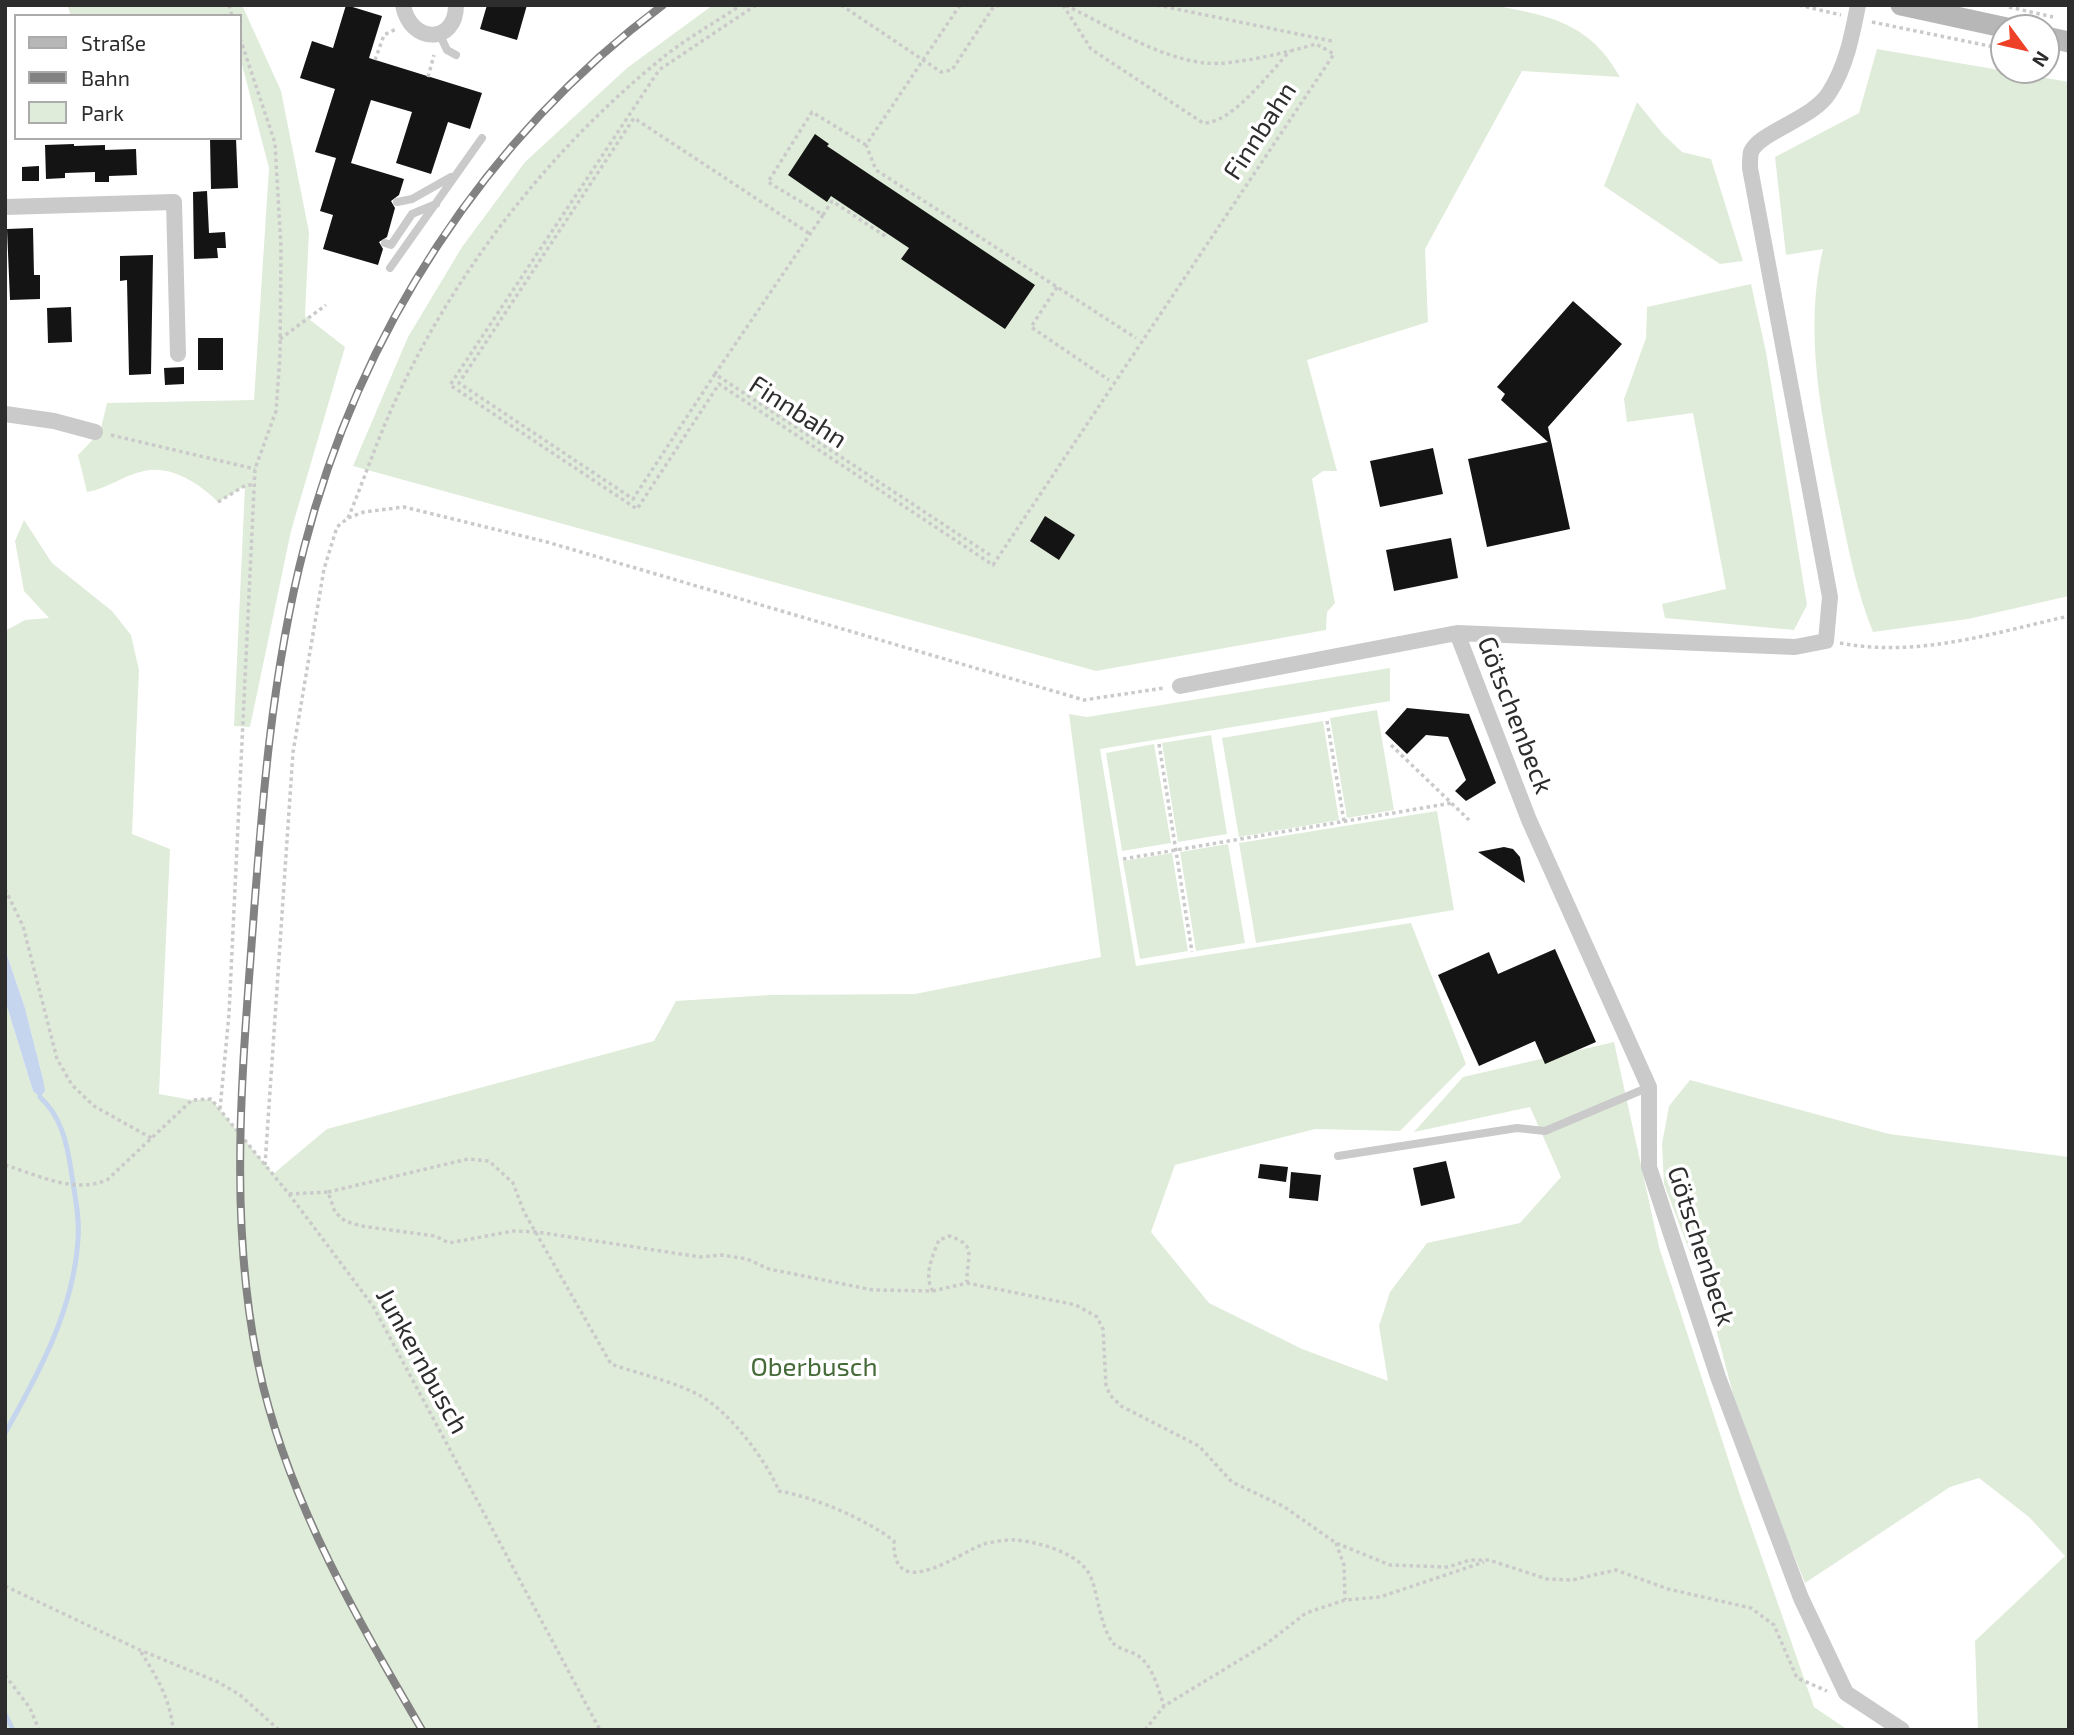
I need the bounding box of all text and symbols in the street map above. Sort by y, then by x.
legend [14,14,242,140]
north arrow [1990,14,2060,84]
text: Straße [81,30,146,55]
text: N [2028,48,2055,72]
text: Bahn [81,65,130,90]
street label: Finnbahn [1217,76,1303,186]
text: Park [81,100,124,125]
street label: Finnbahn [743,369,853,455]
street label: Götschenbeck [1471,632,1559,798]
street label: Götschenbeck [1661,1162,1741,1330]
street label: Junkernbusch [369,1283,475,1439]
park label: Oberbusch [750,1351,878,1383]

